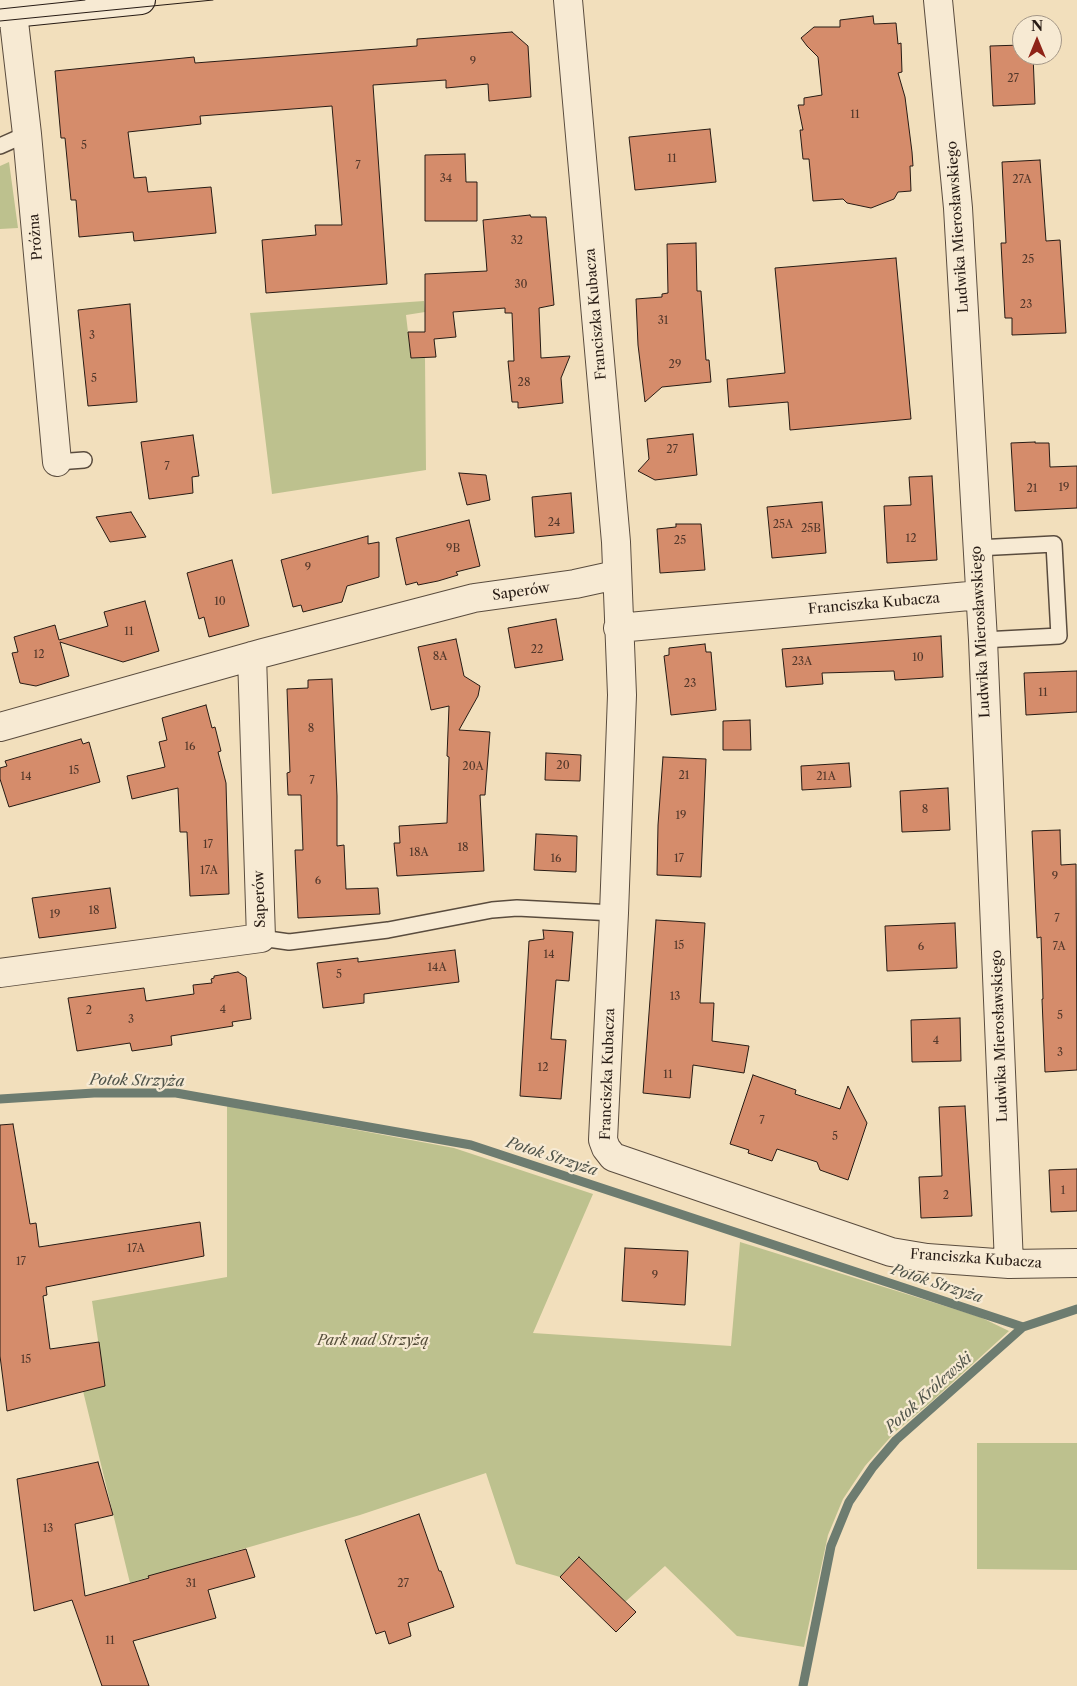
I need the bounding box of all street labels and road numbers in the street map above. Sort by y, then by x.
street label: Ludwika Mierosławskiego [944,140,972,314]
street label: Próżna [26,213,46,261]
street label: Franciszka Kubacza [582,247,610,381]
street label: Ludwika Mierosławskiego [968,546,994,718]
street label: Saperów [491,580,551,604]
street label: Franciszka Kubacza [807,590,941,618]
street label: Saperów [251,870,269,928]
street label: Ludwika Mierosławskiego [989,950,1011,1122]
street label: Franciszka Kubacza [597,1008,619,1140]
street label: Franciszka Kubacza [909,1246,1043,1272]

